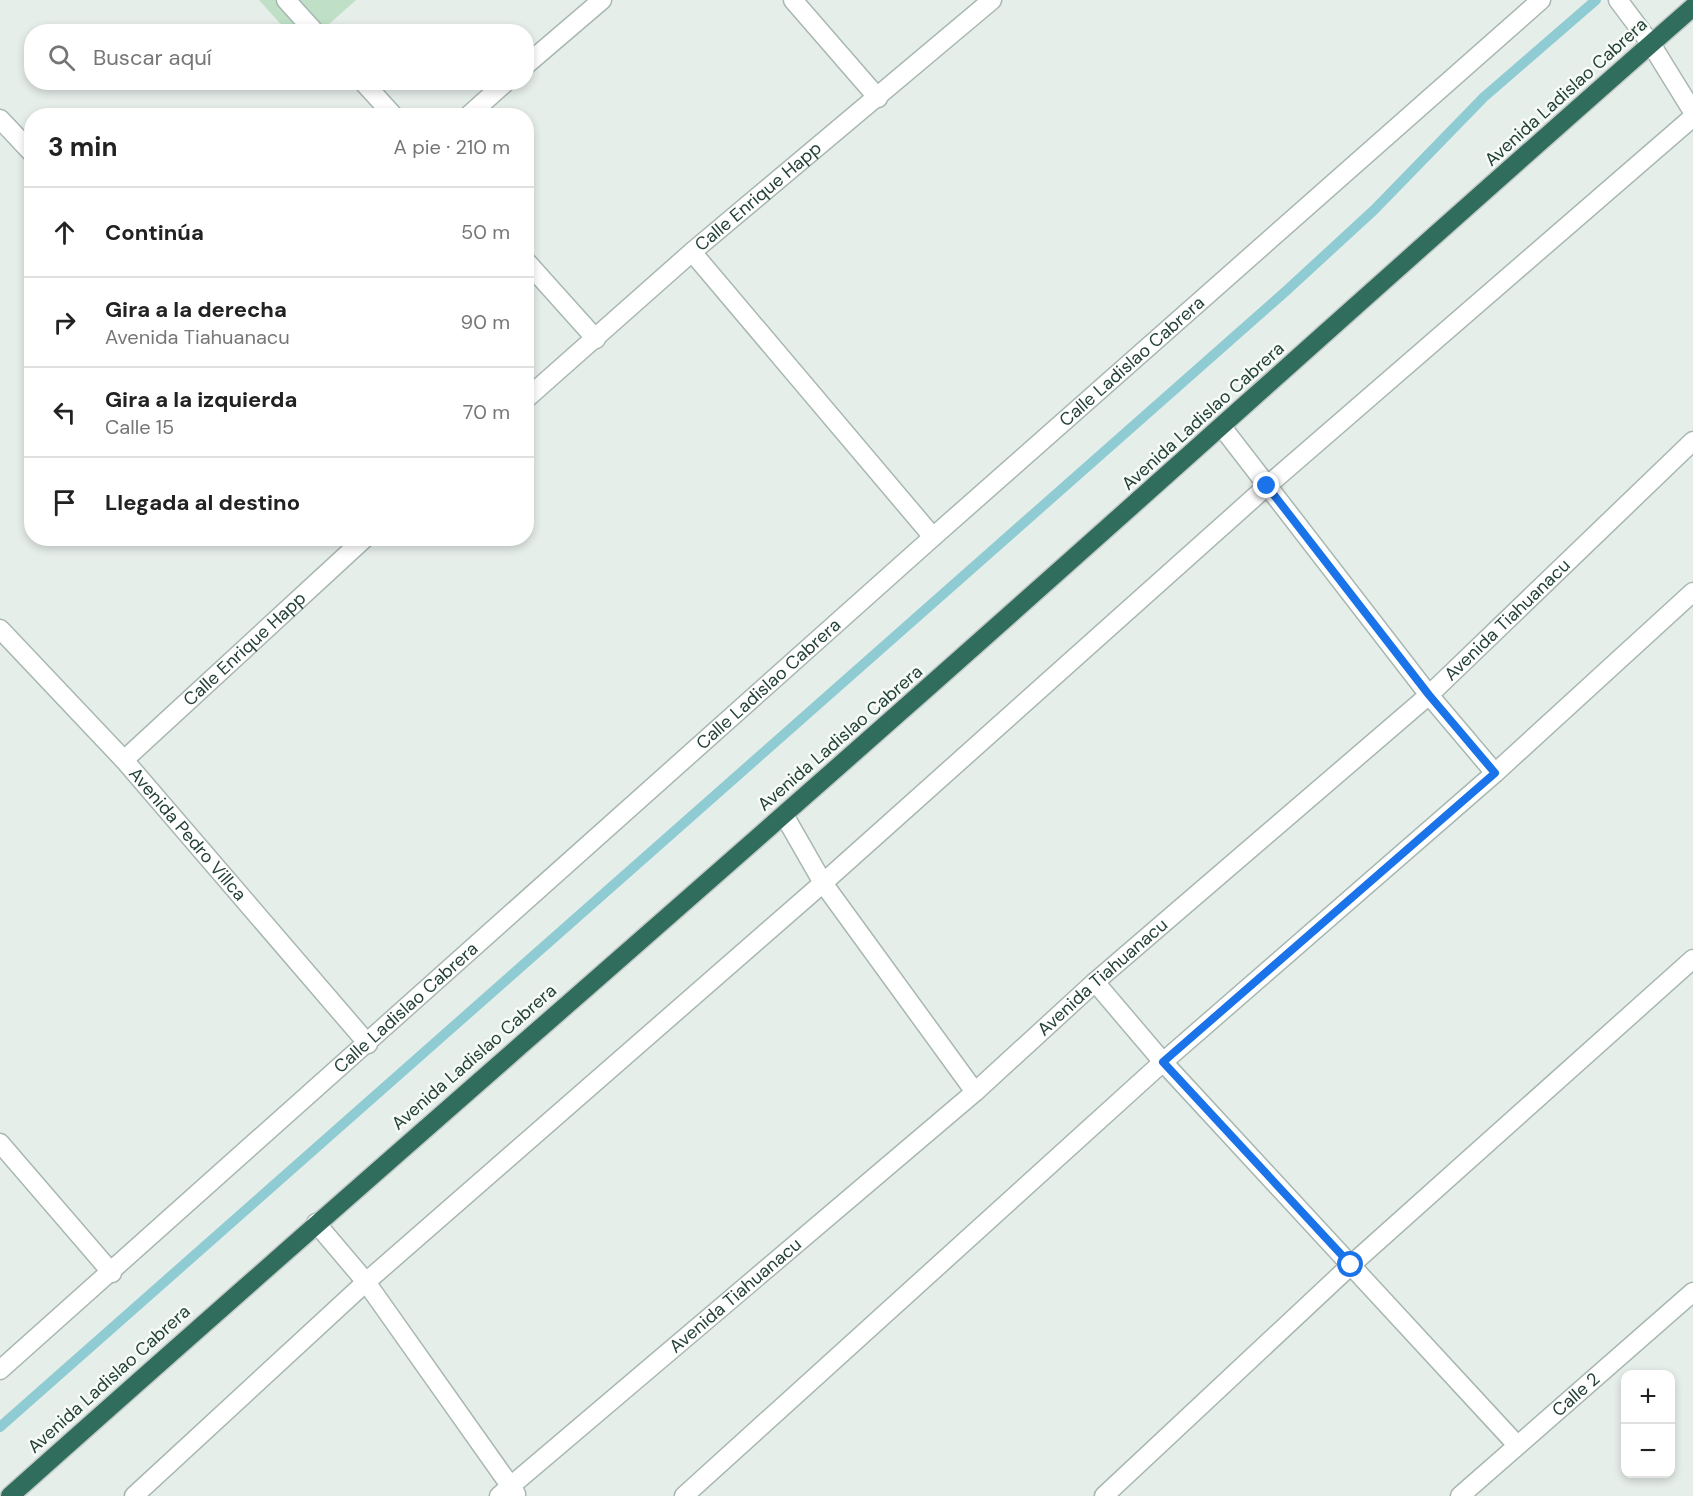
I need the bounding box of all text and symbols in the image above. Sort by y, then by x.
street label: Avenida Ladislao Cabrera [1480,12,1652,172]
search box [24,24,534,90]
icon: search [45,41,78,74]
text: Buscar aquí [93,43,212,72]
text: 3 min [48,130,117,164]
text: A pie · 210 m [394,134,510,160]
street label: Calle Enrique Happ [690,136,826,257]
icon: ahead [48,216,81,249]
text: Continúa [105,218,204,247]
text: 50 m [461,219,510,245]
street label: Calle Ladislao Cabrera [1054,291,1209,432]
text: Gira a la derecha [105,295,287,324]
icon: right [48,306,81,339]
text: 90 m [461,309,510,335]
text: Avenida Tiahuanacu [105,324,290,350]
street label: Avenida Ladislao Cabrera [1117,336,1289,496]
text: Gira a la izquierda [105,385,297,414]
icon: left [48,396,81,429]
text: 70 m [463,399,510,425]
text: Calle 15 [105,414,174,440]
route end [1253,472,1279,498]
icon: arrive [48,486,81,519]
text: Llegada al destino [105,488,300,517]
street label: Avenida Tiahuanacu [1439,553,1575,686]
street label: Calle Enrique Happ [178,586,311,711]
street label: Calle Ladislao Cabrera [691,613,846,755]
street label: Avenida Ladislao Cabrera [753,660,927,816]
street label: Avenida Pedro Villca [124,762,252,906]
street label: Avenida Tiahuanacu [1032,913,1173,1041]
street label: Calle Ladislao Cabrera [328,937,483,1079]
street label: Avenida Ladislao Cabrera [387,979,561,1135]
street label: Avenida Tiahuanacu [664,1232,807,1358]
route start [1337,1251,1363,1277]
street label: Avenida Ladislao Cabrera [23,1299,195,1459]
street label: Calle 2 [1547,1367,1605,1422]
map controls [1621,1370,1675,1478]
button: + [1621,1370,1675,1424]
button: − [1621,1424,1675,1478]

